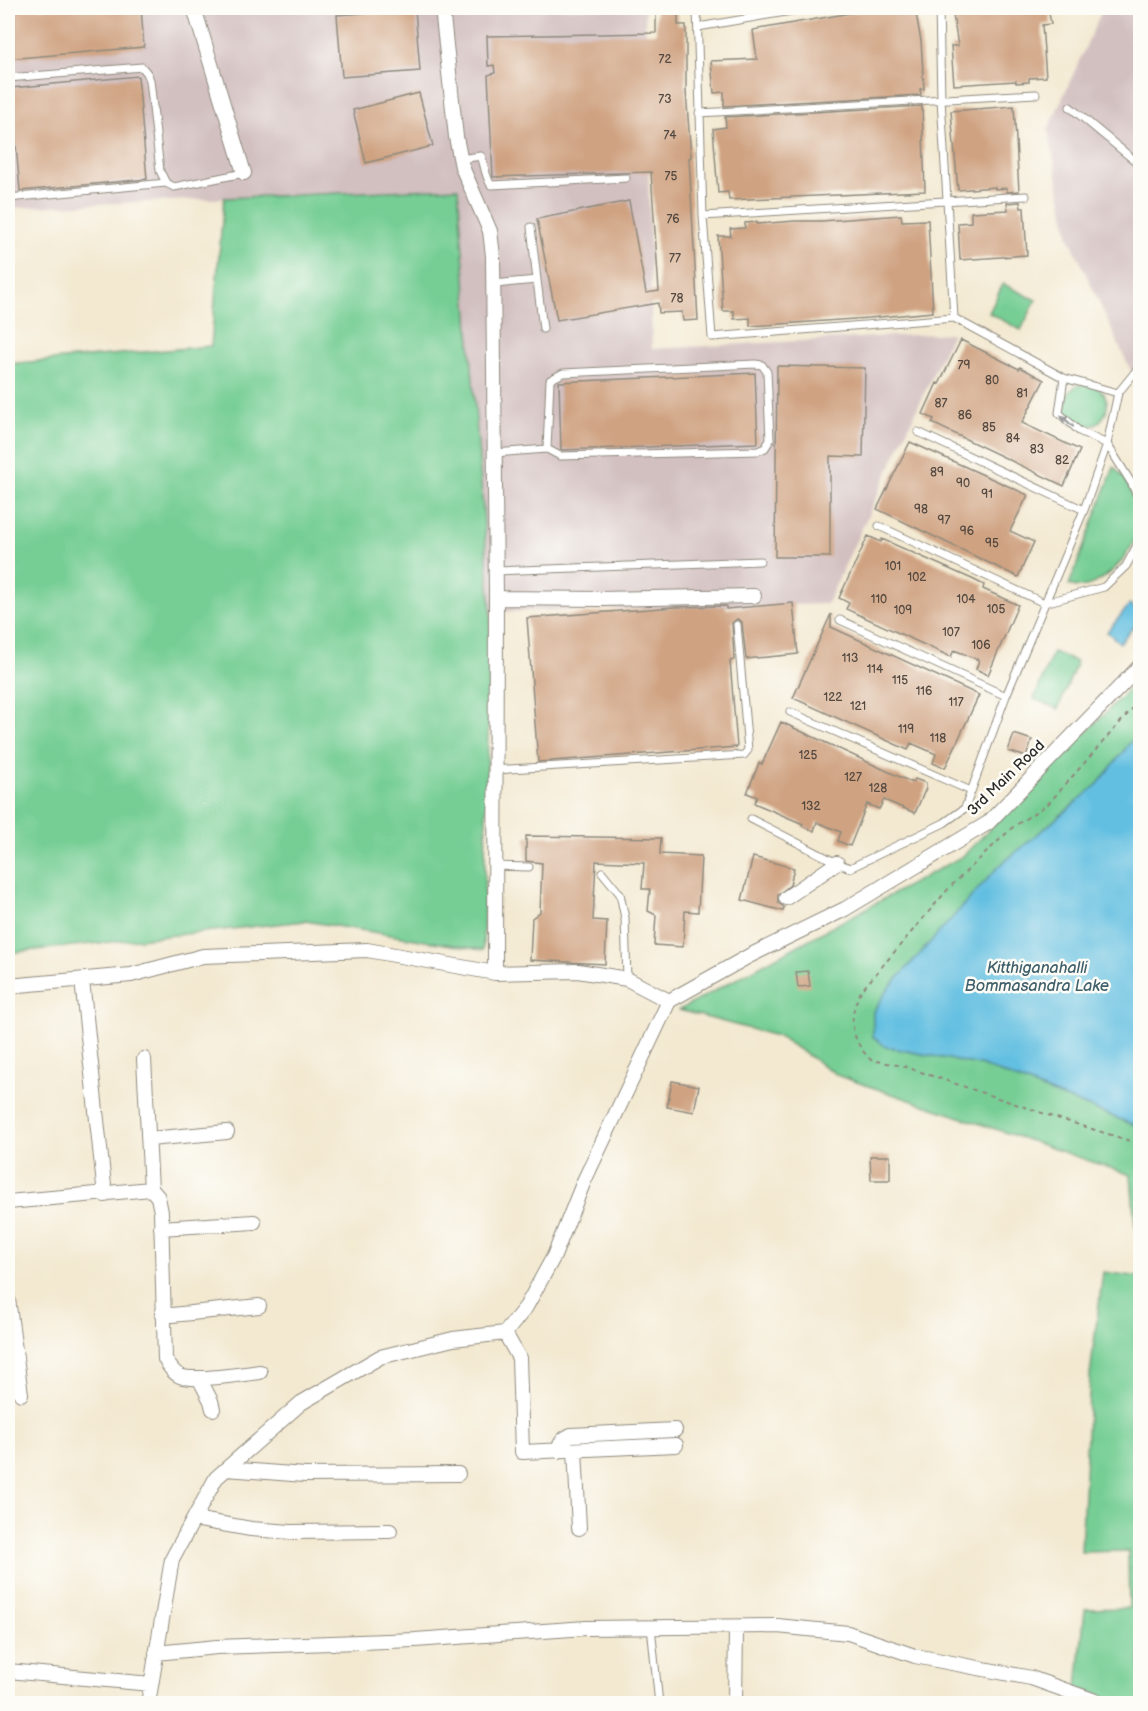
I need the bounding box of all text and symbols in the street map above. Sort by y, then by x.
house number: 72 [659,52,671,67]
house number: 73 [658,92,672,107]
house number: 74 [663,128,677,143]
house number: 75 [665,169,678,184]
house number: 76 [666,212,680,227]
house number: 77 [669,251,681,266]
house number: 78 [671,291,683,306]
house number: 79 [958,358,970,373]
house number: 80 [985,373,999,388]
house number: 81 [1016,386,1028,401]
house number: 87 [935,396,948,411]
house number: 86 [958,408,972,423]
one-way arrow [1060,414,1075,428]
house number: 85 [982,420,996,435]
house number: 84 [1006,431,1021,446]
house number: 83 [1030,442,1044,457]
house number: 82 [1055,453,1069,468]
house number: 89 [930,465,944,480]
house number: 90 [956,476,970,491]
house number: 91 [981,487,993,502]
house number: 98 [914,502,928,517]
house number: 97 [938,513,951,528]
house number: 96 [960,524,974,539]
house number: 95 [985,536,999,551]
house number: 101 [885,559,901,574]
house number: 102 [908,570,926,585]
house number: 110 [871,592,887,607]
house number: 104 [956,592,976,607]
house number: 105 [987,602,1005,617]
house number: 109 [894,603,912,618]
house number: 107 [942,625,960,640]
house number: 106 [971,638,991,653]
house number: 113 [842,651,858,666]
house number: 114 [867,662,884,677]
house number: 115 [892,673,908,688]
house number: 116 [916,684,932,699]
house number: 122 [824,690,842,705]
house number: 117 [948,695,964,710]
house number: 121 [850,699,866,714]
house number: 119 [898,722,914,737]
house number: 118 [930,731,946,746]
street label: 3rd Main Road [963,736,1049,820]
house number: 125 [799,748,817,763]
house number: 127 [844,770,862,785]
house number: 128 [869,781,887,796]
house number: 132 [801,799,821,814]
water label: Kitthiganahalli Bommasandra Lake [965,959,1109,996]

